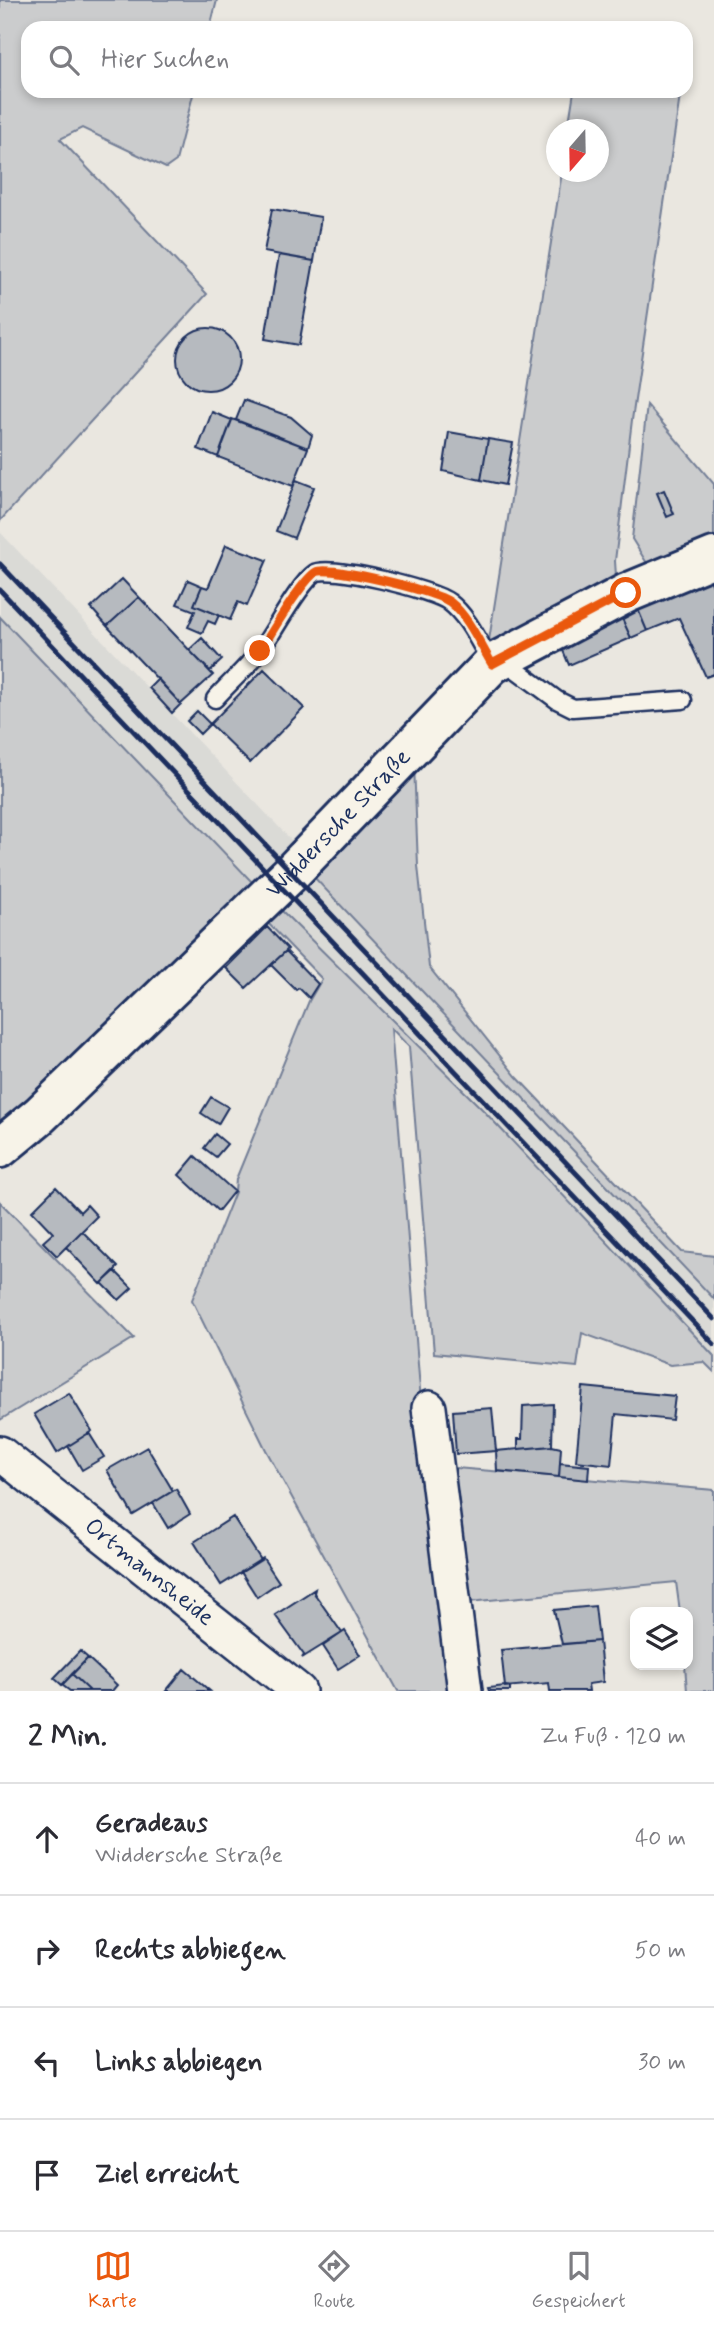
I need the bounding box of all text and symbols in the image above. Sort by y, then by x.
search box [21,21,693,98]
icon: search [45,41,83,79]
text: Hier suchen [101,43,229,77]
north arrow [546,119,609,182]
route start [610,577,641,608]
route end [244,635,275,666]
street label: Widdersche Straße [259,742,418,905]
street label: Ortmannsheide [78,1511,221,1633]
map controls [630,1607,693,1670]
button: layers [630,1607,693,1670]
text: 2 Min. [28,1717,107,1756]
text: Zu Fuß · 120 m [540,1722,686,1752]
text: Geradeaus [95,1807,208,1841]
icon: ahead [28,1820,66,1858]
text: 40 m [635,1824,686,1854]
text: Widdersche Straße [95,1841,283,1871]
icon: right [28,1932,66,1970]
text: Rechts abbiegen [95,1934,286,1968]
text: 50 m [635,1936,686,1966]
icon: left [28,2044,66,2082]
text: Links abbiegen [95,2046,263,2080]
text: 30 m [638,2048,686,2078]
icon: arrive [28,2156,66,2194]
text: Ziel erreicht [95,2158,239,2192]
tab: Karte [88,2247,137,2314]
tab: Route [314,2247,355,2314]
tab: Gespeichert [532,2247,626,2314]

